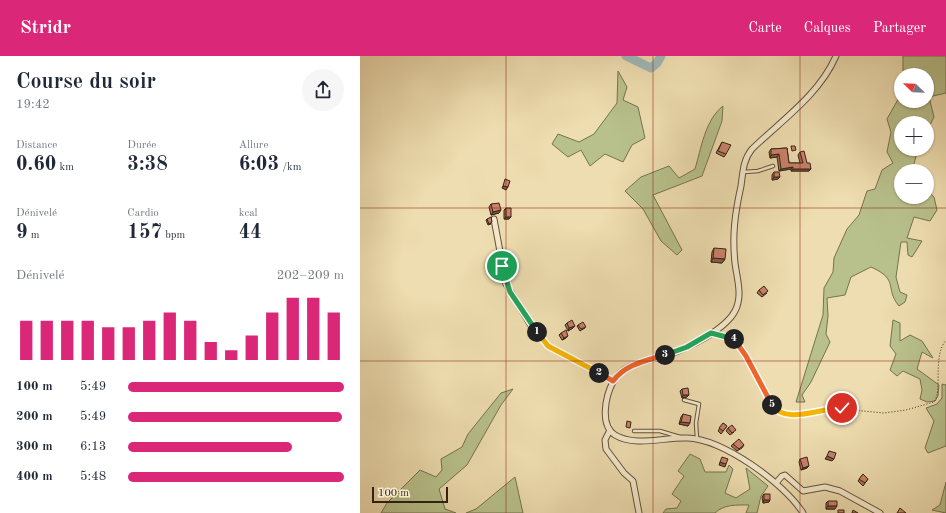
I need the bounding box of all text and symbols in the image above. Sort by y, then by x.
text: Stridr [20,19,71,38]
text: Carte [748,21,782,35]
text: Calques [804,21,851,35]
text: Partager [873,21,926,35]
north arrow [894,68,934,108]
map controls [894,68,934,204]
button: share [302,69,344,111]
text: Course du soir [16,71,156,93]
text: 19:42 [16,98,50,111]
button: + [894,116,934,156]
text: Distance [16,140,57,151]
text: Durée [127,140,156,151]
text: Allure [239,140,268,151]
text: 0.60 [16,155,56,175]
text: 3:38 [127,155,168,175]
text: 6:03 [239,155,279,175]
text: km [56,162,74,173]
text: /km [279,162,302,173]
button: − [894,164,934,204]
text: Dénivelé [16,208,57,219]
text: Cardio [127,208,159,219]
text: kcal [239,208,258,219]
text: 9 [16,223,28,243]
text: 157 [127,223,162,243]
text: 44 [239,223,262,243]
text: m [28,230,39,241]
text: bpm [162,230,185,241]
pin [485,249,519,283]
icon: arrive [491,255,513,277]
text: Dénivelé [16,269,64,282]
text: 202–209 m [277,269,344,282]
pin: 1 [527,322,547,342]
text: 1 [534,326,540,337]
pin: 4 [724,329,744,349]
text: 4 [731,333,737,344]
pin: 3 [655,345,675,365]
text: 3 [662,349,668,360]
pin: 2 [589,363,609,383]
text: 2 [596,367,602,378]
text: 100 m [16,380,53,393]
text: 5:49 [80,380,106,393]
pin [825,391,859,425]
pin: 5 [762,395,782,415]
icon: check [831,397,853,419]
text: 5 [769,399,775,410]
text: 200 m [16,410,53,423]
text: 5:49 [80,410,106,423]
text: 300 m [16,440,53,453]
text: 6:13 [80,440,106,453]
text: 400 m [16,470,53,483]
text: 5:48 [80,470,106,483]
scale bar [372,485,448,504]
text: 100 m [378,488,409,499]

